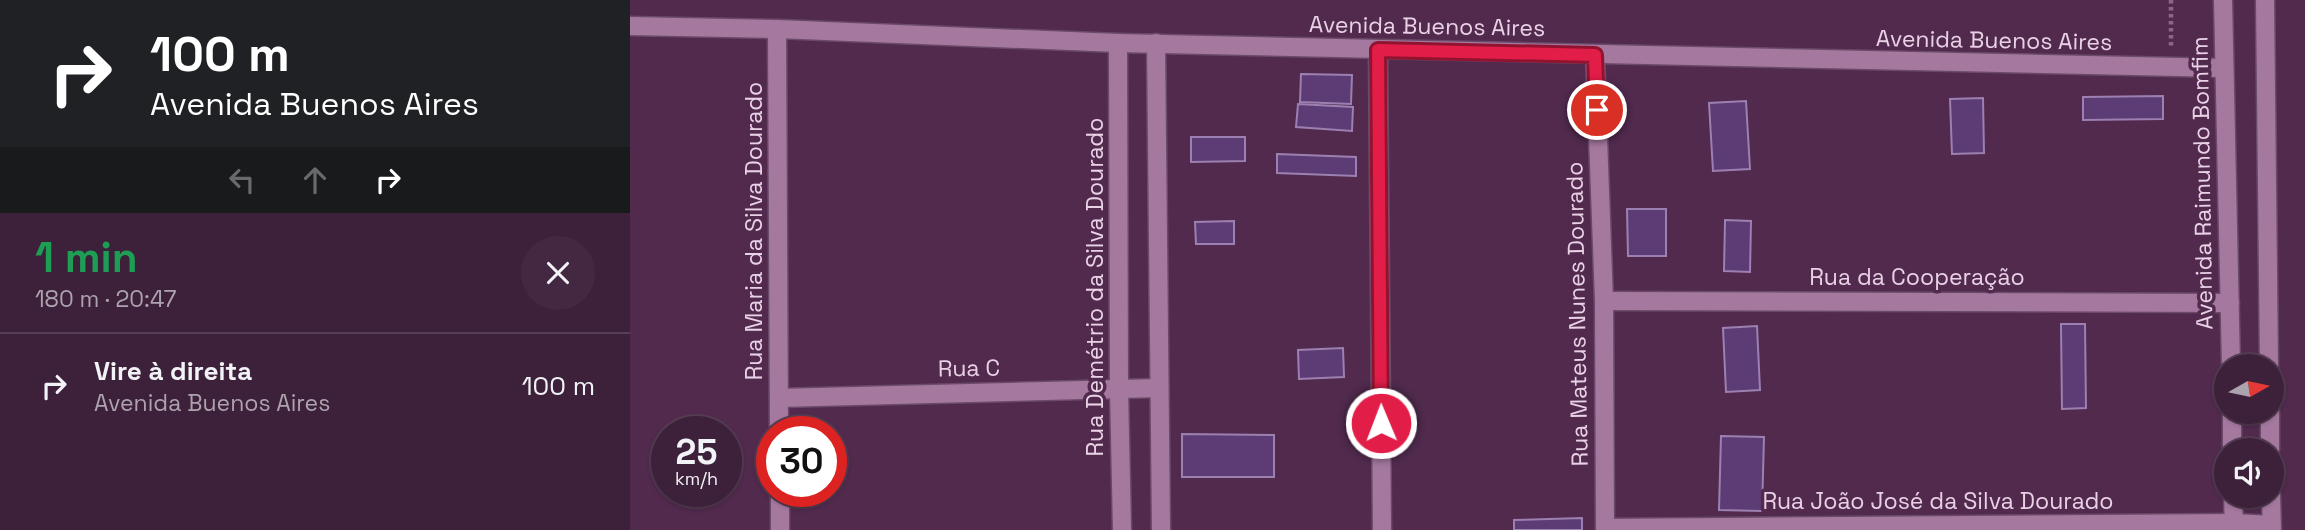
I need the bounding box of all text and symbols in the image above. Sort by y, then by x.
street label: Avenida Buenos Aires [1309,9,1545,43]
text: 100 m [150,23,290,85]
street label: Avenida Buenos Aires [1876,23,2112,57]
icon: right [35,28,126,119]
street label: Avenida Raimundo Bomfim [2184,36,2220,330]
pin [1567,80,1627,140]
street label: Rua Maria da Silva Dourado [739,82,769,380]
text: Avenida Buenos Aires [150,84,479,124]
icon: arrive [1578,91,1616,129]
street label: Rua Demétrio da Silva Dourado [1080,118,1110,456]
icon: left [223,161,261,199]
icon: ahead [296,161,334,199]
icon: right [369,161,407,199]
street label: Rua Mateus Nunes Dourado [1559,161,1595,467]
text: 1 min [35,231,138,284]
button: close [521,236,595,310]
street label: Rua da Cooperação [1809,262,2025,292]
text: 180 m · 20:47 [35,284,177,314]
street label: Rua C [937,352,1001,384]
text: Vire à direita [94,354,252,388]
north arrow [2214,354,2284,424]
map controls [2214,354,2284,508]
icon: right [35,367,73,405]
text: 100 m [522,369,595,403]
position arrow [1344,386,1418,460]
text: Avenida Buenos Aires [94,388,330,418]
speed limit sign: 30 [756,416,847,507]
text: 25 [676,430,717,474]
button: sound [2214,438,2284,508]
text: km/h [675,467,718,490]
street label: Rua João José da Silva Dourado [1762,486,2114,516]

